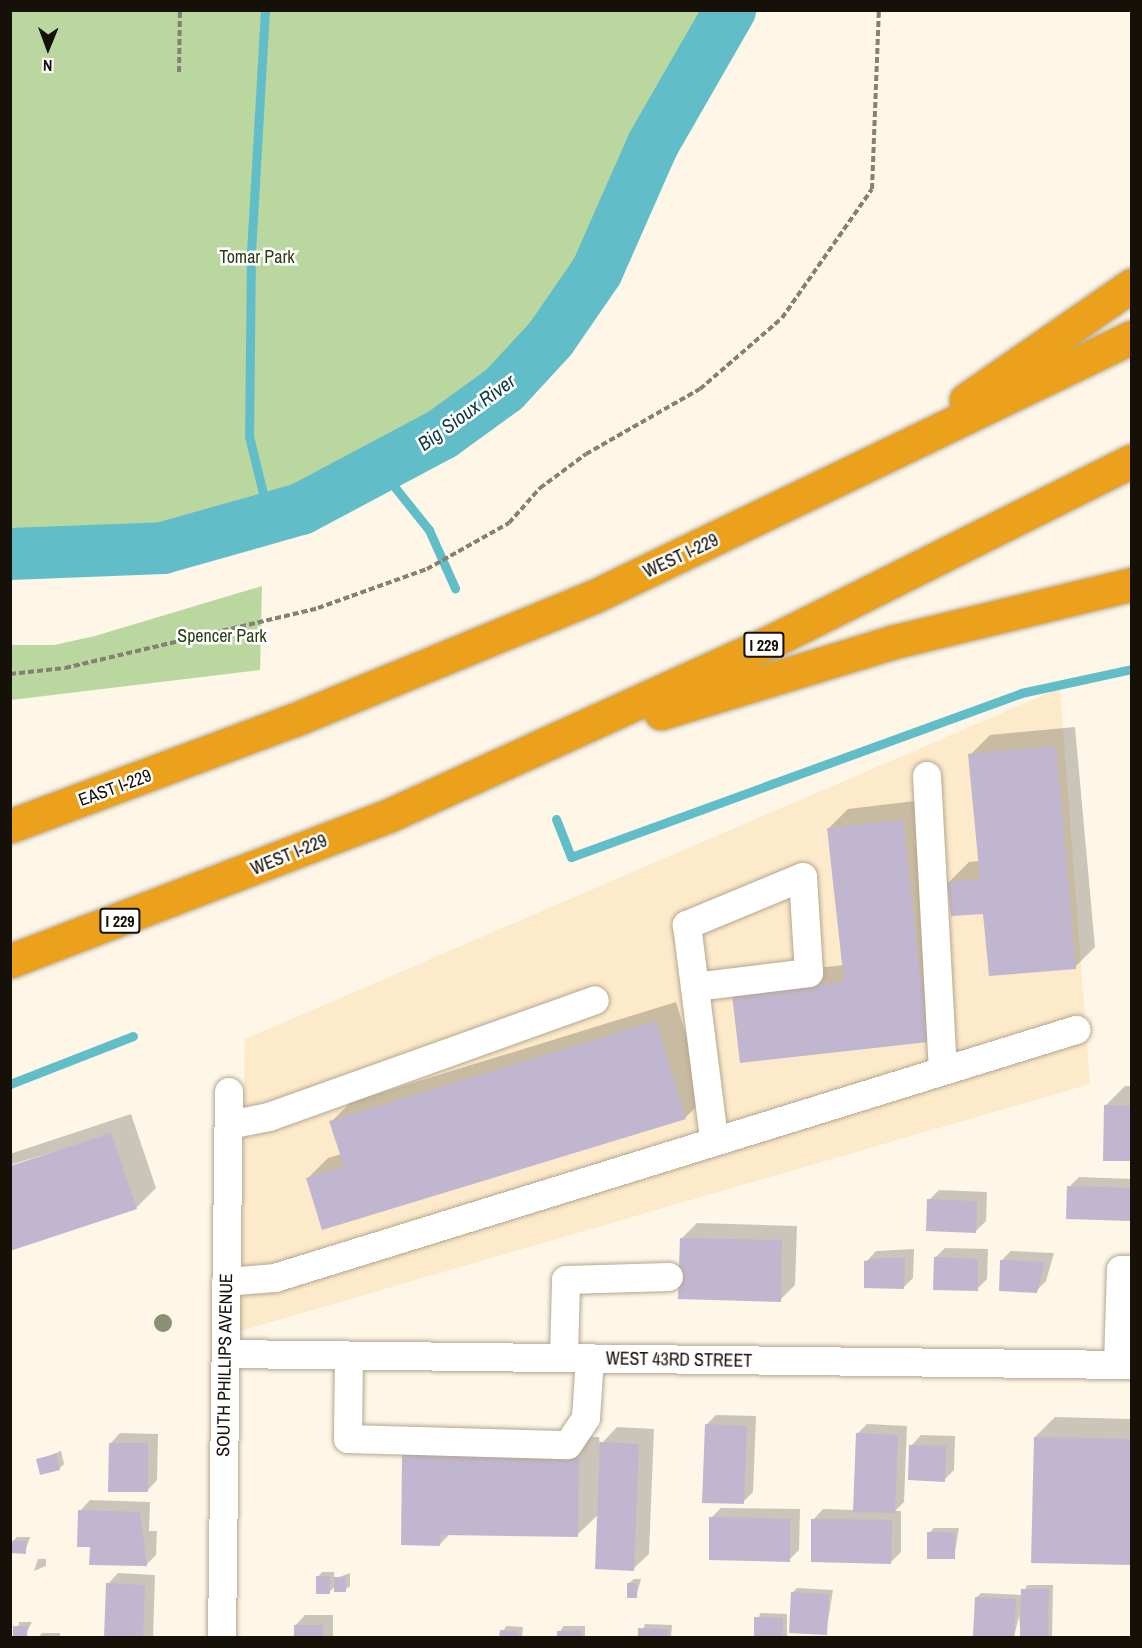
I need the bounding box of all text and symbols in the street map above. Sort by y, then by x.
north arrow [18,18,78,78]
text: N [43,55,53,77]
park label: Tomar Park [219,246,295,268]
water label: Big Sioux River [412,369,520,455]
street label: WEST I-229 [640,529,722,583]
park label: Spencer Park [177,625,267,647]
road number: I 229 [743,632,785,658]
street label: EAST I-229 [75,765,155,811]
street label: WEST I-229 [248,830,330,880]
road number: I 229 [99,908,141,934]
street label: SOUTH PHILLIPS AVENUE [213,1273,237,1457]
street label: WEST 43RD STREET [605,1348,753,1372]

